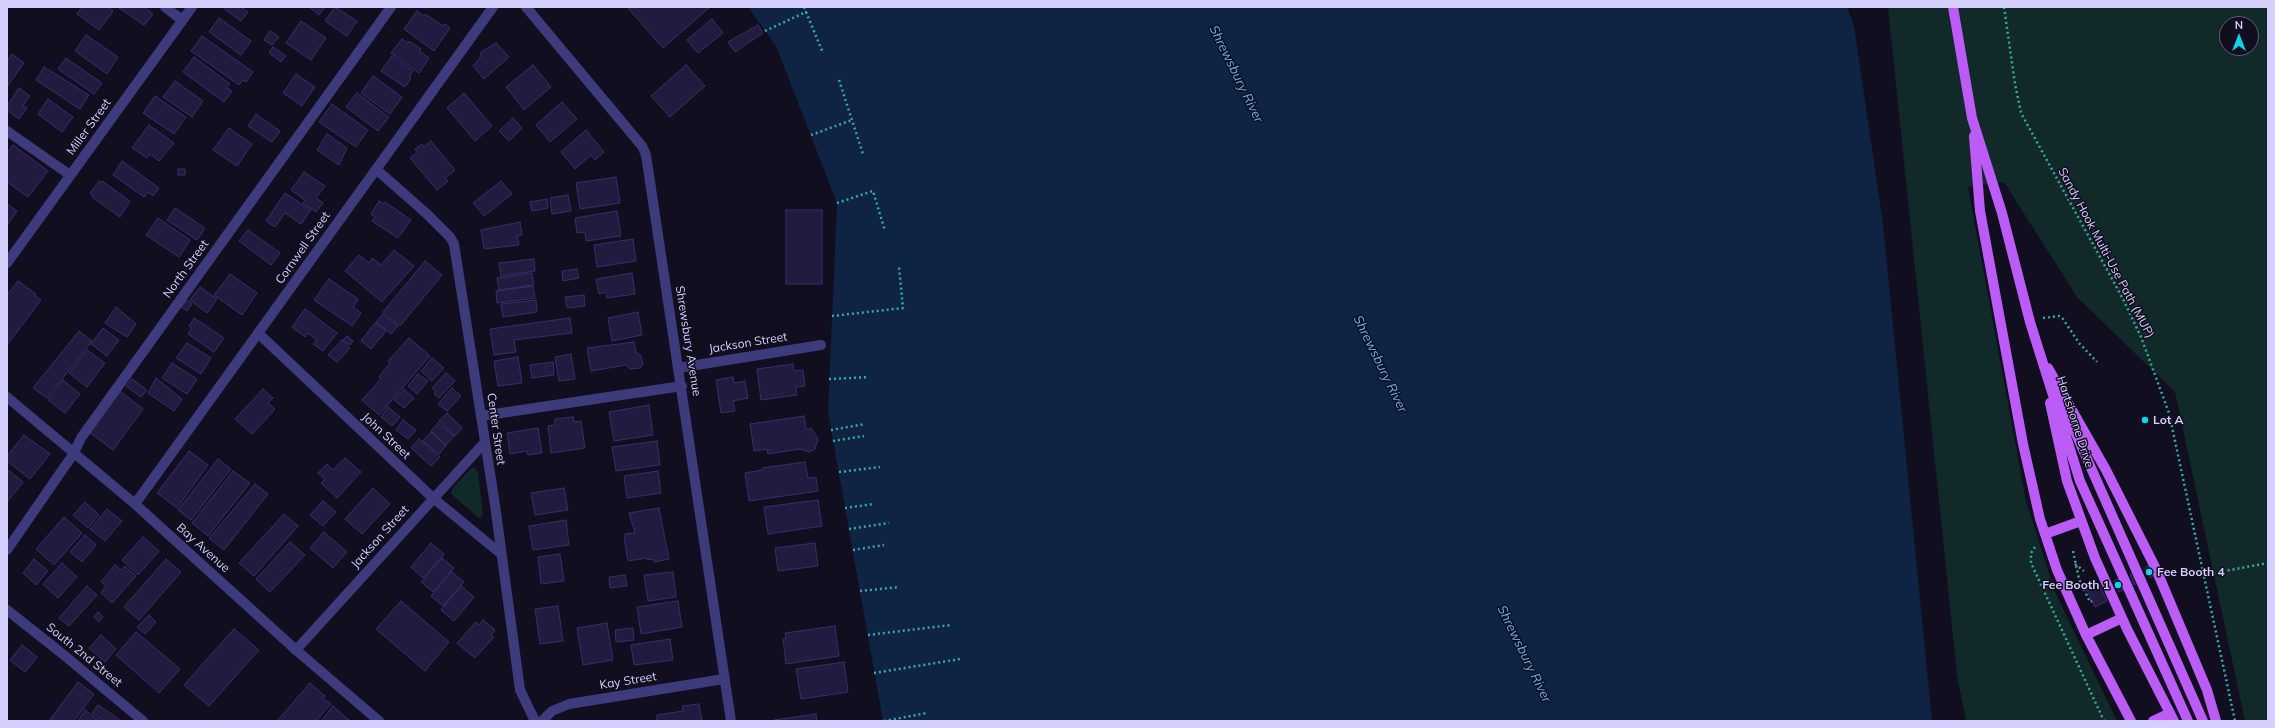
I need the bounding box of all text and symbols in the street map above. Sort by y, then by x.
north arrow [2219,16,2259,56]
text: N [2235,18,2243,32]
water label: Shrewsbury River [1206,23,1266,125]
street label: Miller Street [64,96,114,158]
street label: Sandy Hook Multi-Use Path (MUP) [2055,165,2157,341]
street label: Cornwell Street [273,209,333,287]
street label: North Street [160,237,212,301]
street label: Shrewsbury Avenue [672,285,704,397]
water label: Shrewsbury River [1350,313,1410,415]
street label: Jackson Street [708,330,788,356]
street label: Hartshorne Drive [2053,375,2097,469]
street label: Center Street [484,392,508,466]
street label: John Street [359,410,413,462]
place label: Lot A [2153,413,2184,427]
marker: Lot A [2140,415,2150,425]
street label: Jackson Street [348,503,412,571]
street label: Bay Avenue [173,520,233,576]
place label: Fee Booth 4 [2157,565,2225,579]
marker: Fee Booth 4 [2144,567,2154,577]
place label: Fee Booth 1 [2042,578,2110,592]
marker: Fee Booth 1 [2113,580,2123,590]
water label: Shrewsbury River [1494,603,1554,705]
street label: South 2nd Street [43,620,125,690]
street label: Kay Street [599,669,657,693]

